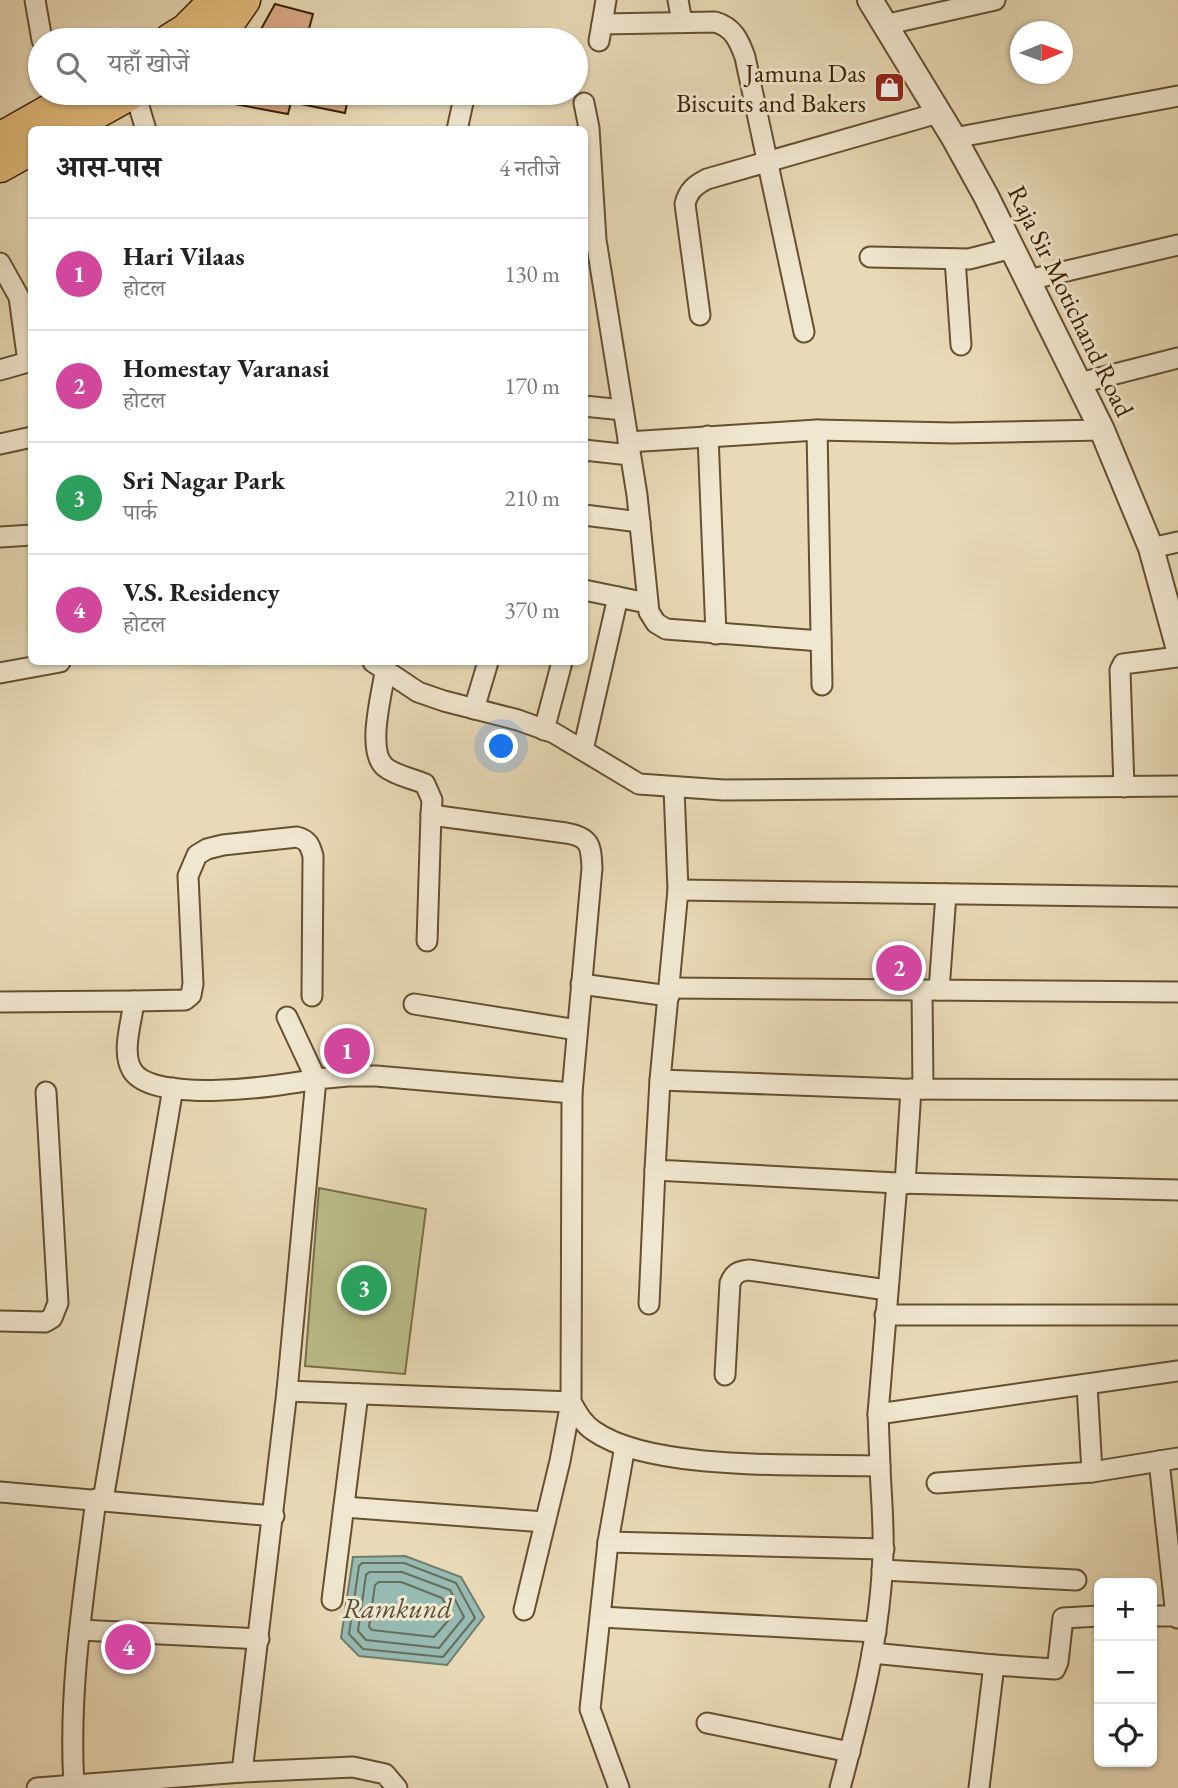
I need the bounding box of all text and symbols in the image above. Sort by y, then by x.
north arrow [1010,21,1073,84]
search box [28,28,588,105]
text: यहाँ खोजें [108,46,189,80]
icon: search [52,48,90,86]
place label: Jamuna Das Biscuits and Bakers [676,56,866,120]
shop icon: Jamuna Das Biscuits and Bakers [872,71,906,105]
text: आस-पास [56,147,161,186]
text: 4 नतीजे [499,153,560,183]
street label: Raja Sir Motichand Road [1000,180,1142,423]
text: Hari Vilaas [123,239,245,273]
text: 1 [73,259,85,289]
text: 130 m [504,259,560,289]
text: होटल [123,273,165,303]
text: Homestay Varanasi [123,351,329,385]
text: 2 [73,371,85,401]
text: 170 m [504,371,560,401]
text: होटल [123,385,165,415]
text: Sri Nagar Park [123,463,285,497]
text: 3 [73,483,85,513]
text: 210 m [504,483,560,513]
text: पार्क [123,497,157,527]
text: V.S. Residency [123,575,280,609]
text: 4 [73,595,85,625]
text: 370 m [504,595,560,625]
text: होटल [123,609,165,639]
your location [484,729,518,763]
pin: 2 [876,942,922,994]
pin: 1 [324,1025,370,1077]
pin: 3 [341,1262,387,1314]
map controls [1094,1578,1157,1767]
button: + [1094,1578,1157,1641]
water label: Ramkund [342,1590,452,1626]
pin: 4 [105,1621,151,1673]
button: − [1094,1641,1157,1704]
button: locate [1094,1704,1157,1767]

